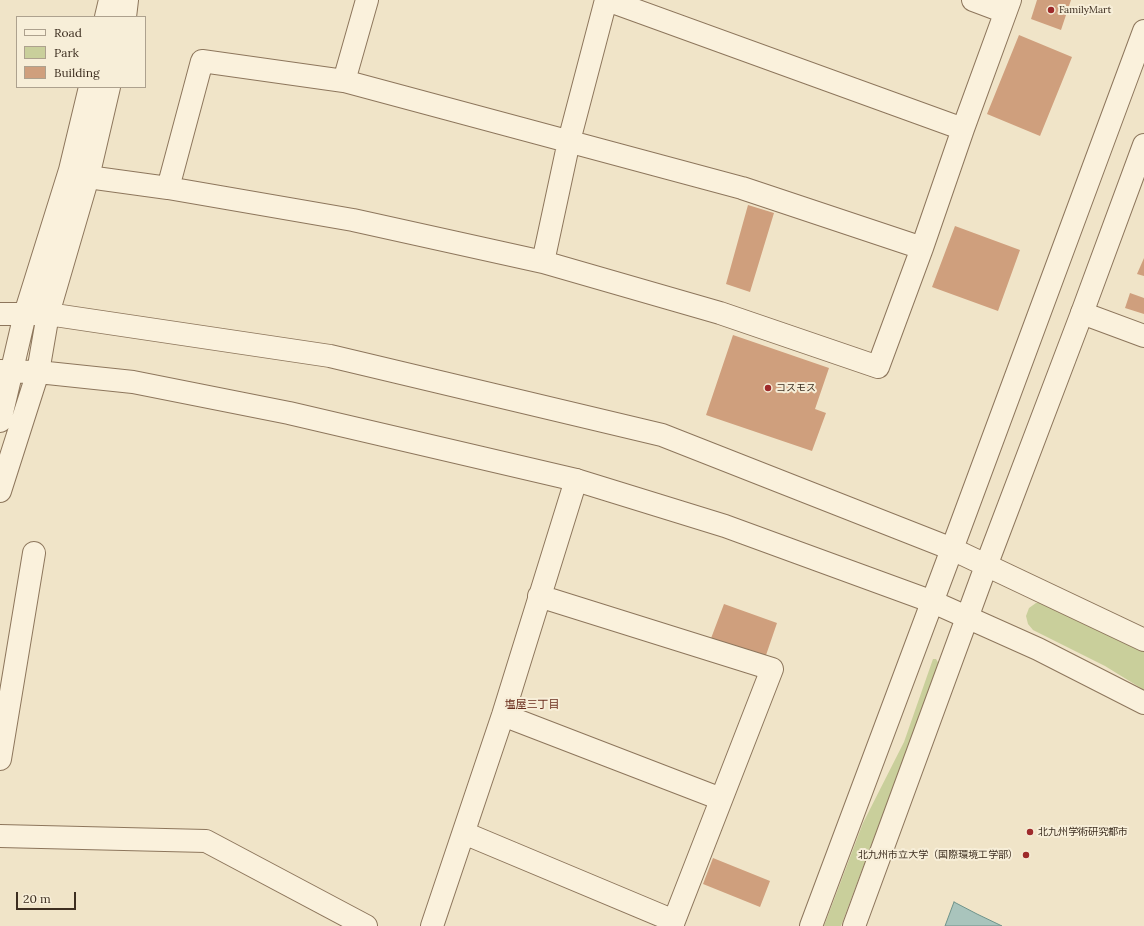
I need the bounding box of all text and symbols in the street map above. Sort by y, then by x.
place label: FamilyMart [1059,4,1111,16]
marker: FamilyMart [1046,5,1056,15]
legend [16,16,146,88]
text: Road [54,25,82,40]
text: Park [54,45,79,60]
text: Building [54,65,100,80]
place label: コスモス [776,382,816,394]
marker: コスモス [763,383,773,393]
district label: 塩屋三丁目 [505,698,559,712]
place label: 北九州学術研究都市 [1038,826,1128,838]
marker: 北九州学術研究都市 [1025,827,1035,837]
place label: 北九州市立大学（国際環境工学部） [858,849,1018,861]
marker: 北九州市立大学（国際環境工学部） [1021,850,1031,860]
scale bar [18,884,78,910]
text: 20 m [23,891,51,906]

